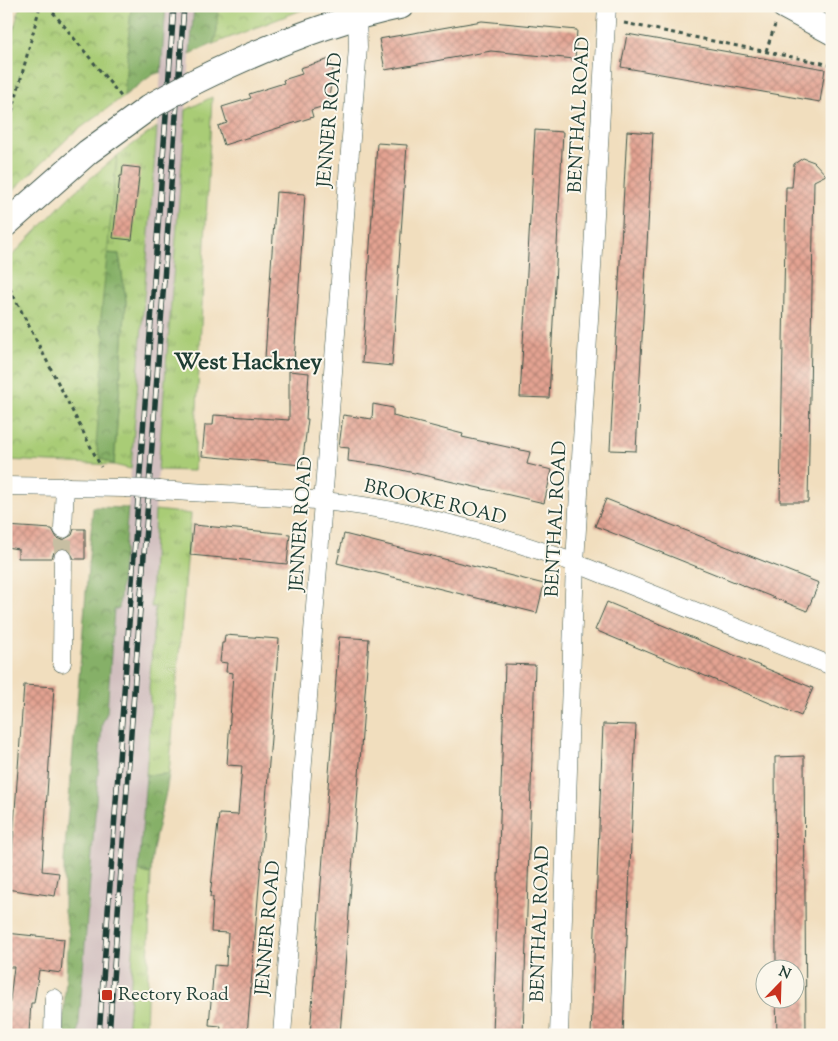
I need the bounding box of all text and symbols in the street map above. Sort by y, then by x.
street label: BENTHAL ROAD [562,36,598,194]
street label: JENNER ROAD [312,51,350,190]
district label: West Hackney [174,346,322,380]
street label: BENTHAL ROAD [539,440,575,598]
street label: JENNER ROAD [284,456,320,593]
street label: BROOKE ROAD [361,473,509,533]
street label: BENTHAL ROAD [525,845,557,1003]
street label: JENNER ROAD [250,859,288,998]
north arrow [756,958,806,1008]
text: N [775,962,793,985]
place label: Rectory Road [118,982,229,1009]
marker: Rectory Road [100,988,114,1002]

